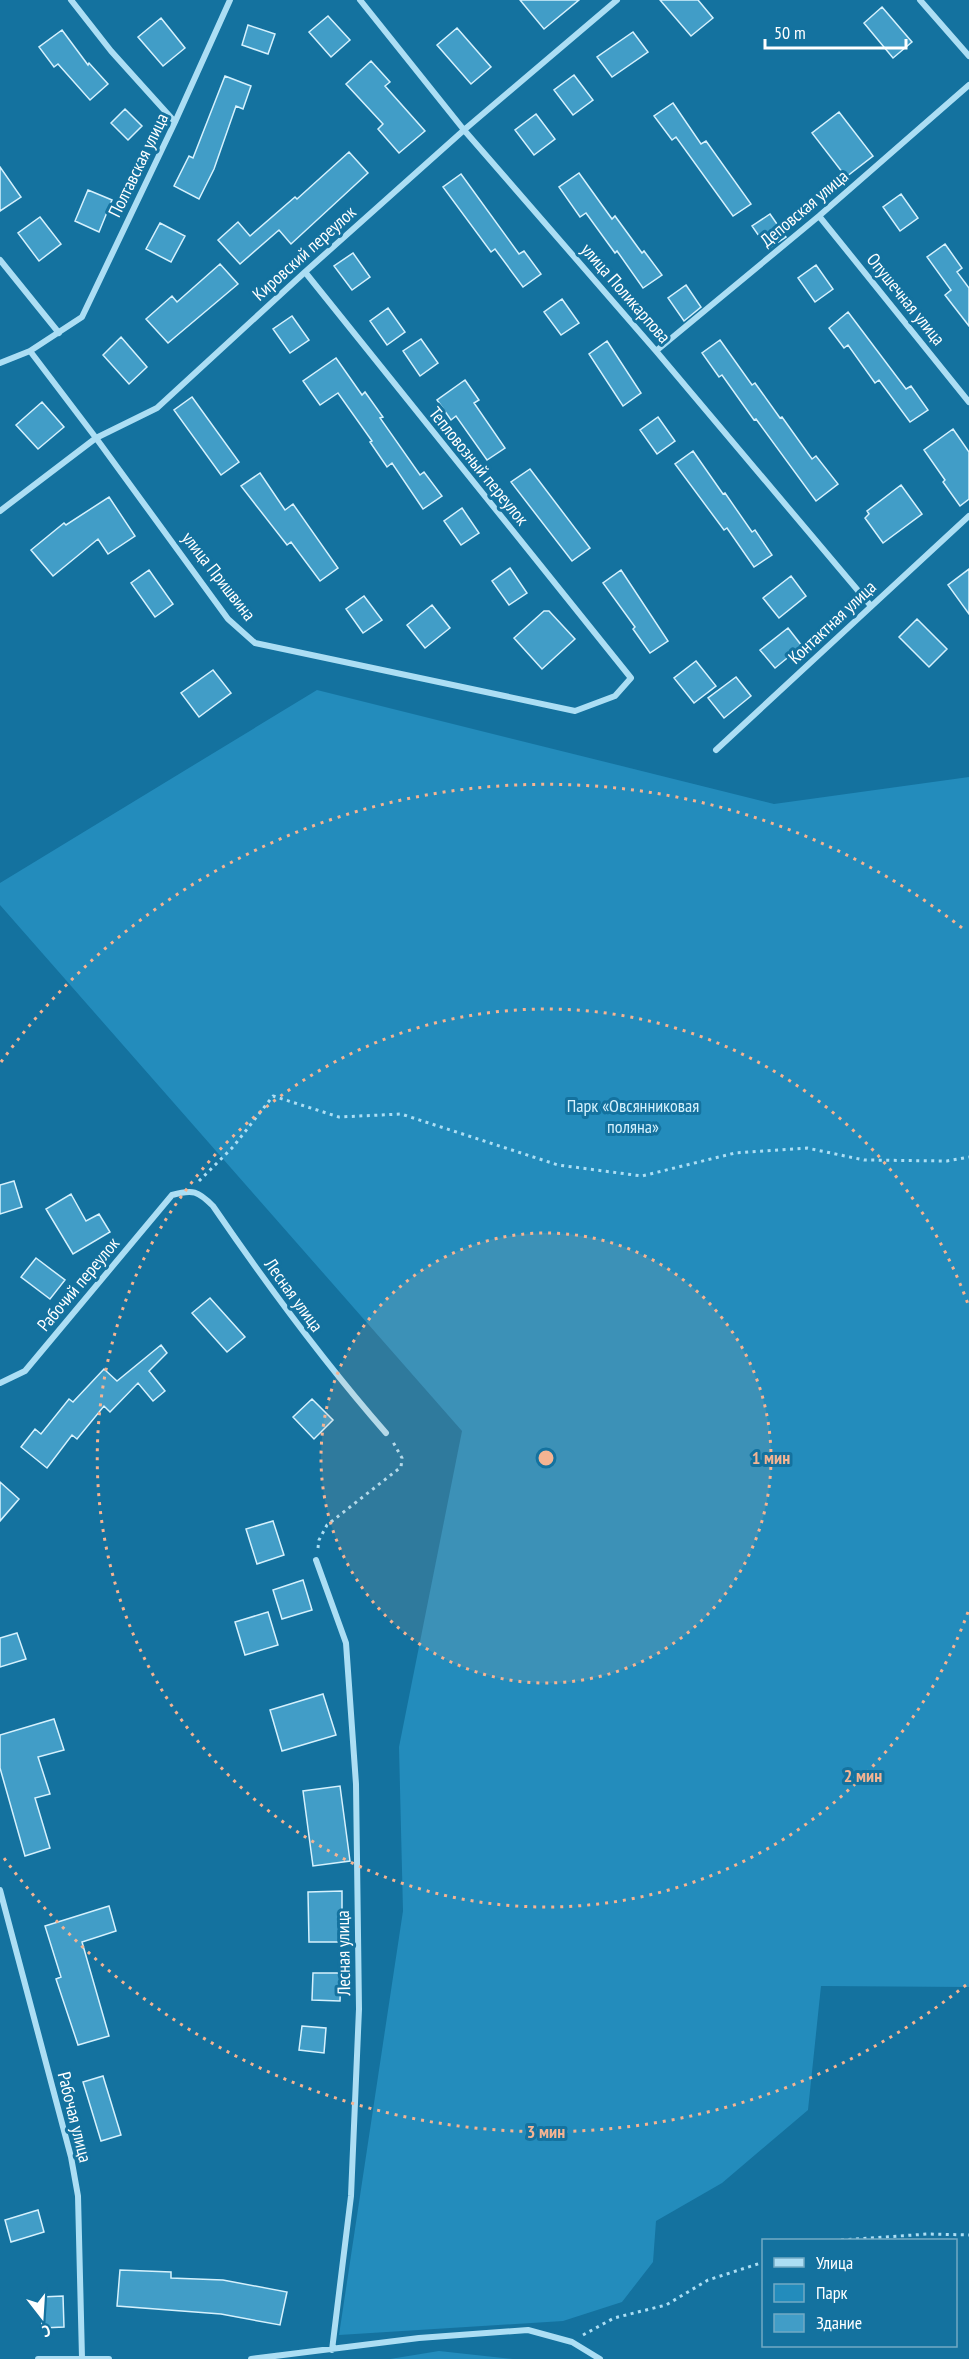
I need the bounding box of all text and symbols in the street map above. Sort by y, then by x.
scale bar [765,12,906,50]
text: 50 m [774,21,806,44]
street label: Полтавская улица [103,109,173,221]
street label: Деповская улица [755,165,853,251]
street label: Кировский переулок [247,200,361,306]
street label: улица Поликарпова [576,238,676,348]
street label: Опушечная улица [862,248,950,350]
street label: Тепловозный переулок [424,402,534,530]
street label: улица Пришвина [177,527,261,625]
street label: Контактная улица [783,575,881,669]
park label: Парк «Овсянниковая поляна» [567,1094,699,1138]
street label: Рабочий переулок [32,1232,124,1336]
street label: Лесная улица [259,1253,328,1336]
text: 1 мин [752,1446,790,1469]
centre of rings [536,1448,556,1468]
text: 2 мин [844,1764,882,1787]
street label: Лесная улица [331,1910,355,1997]
street label: Рабочая улица [53,2069,97,2165]
text: 3 мин [527,2120,565,2143]
legend [762,2239,957,2347]
text: Улица [816,2251,853,2274]
text: Парк [816,2281,847,2304]
north arrow [12,2287,72,2347]
text: Здание [816,2311,862,2334]
text: С [39,2321,53,2342]

